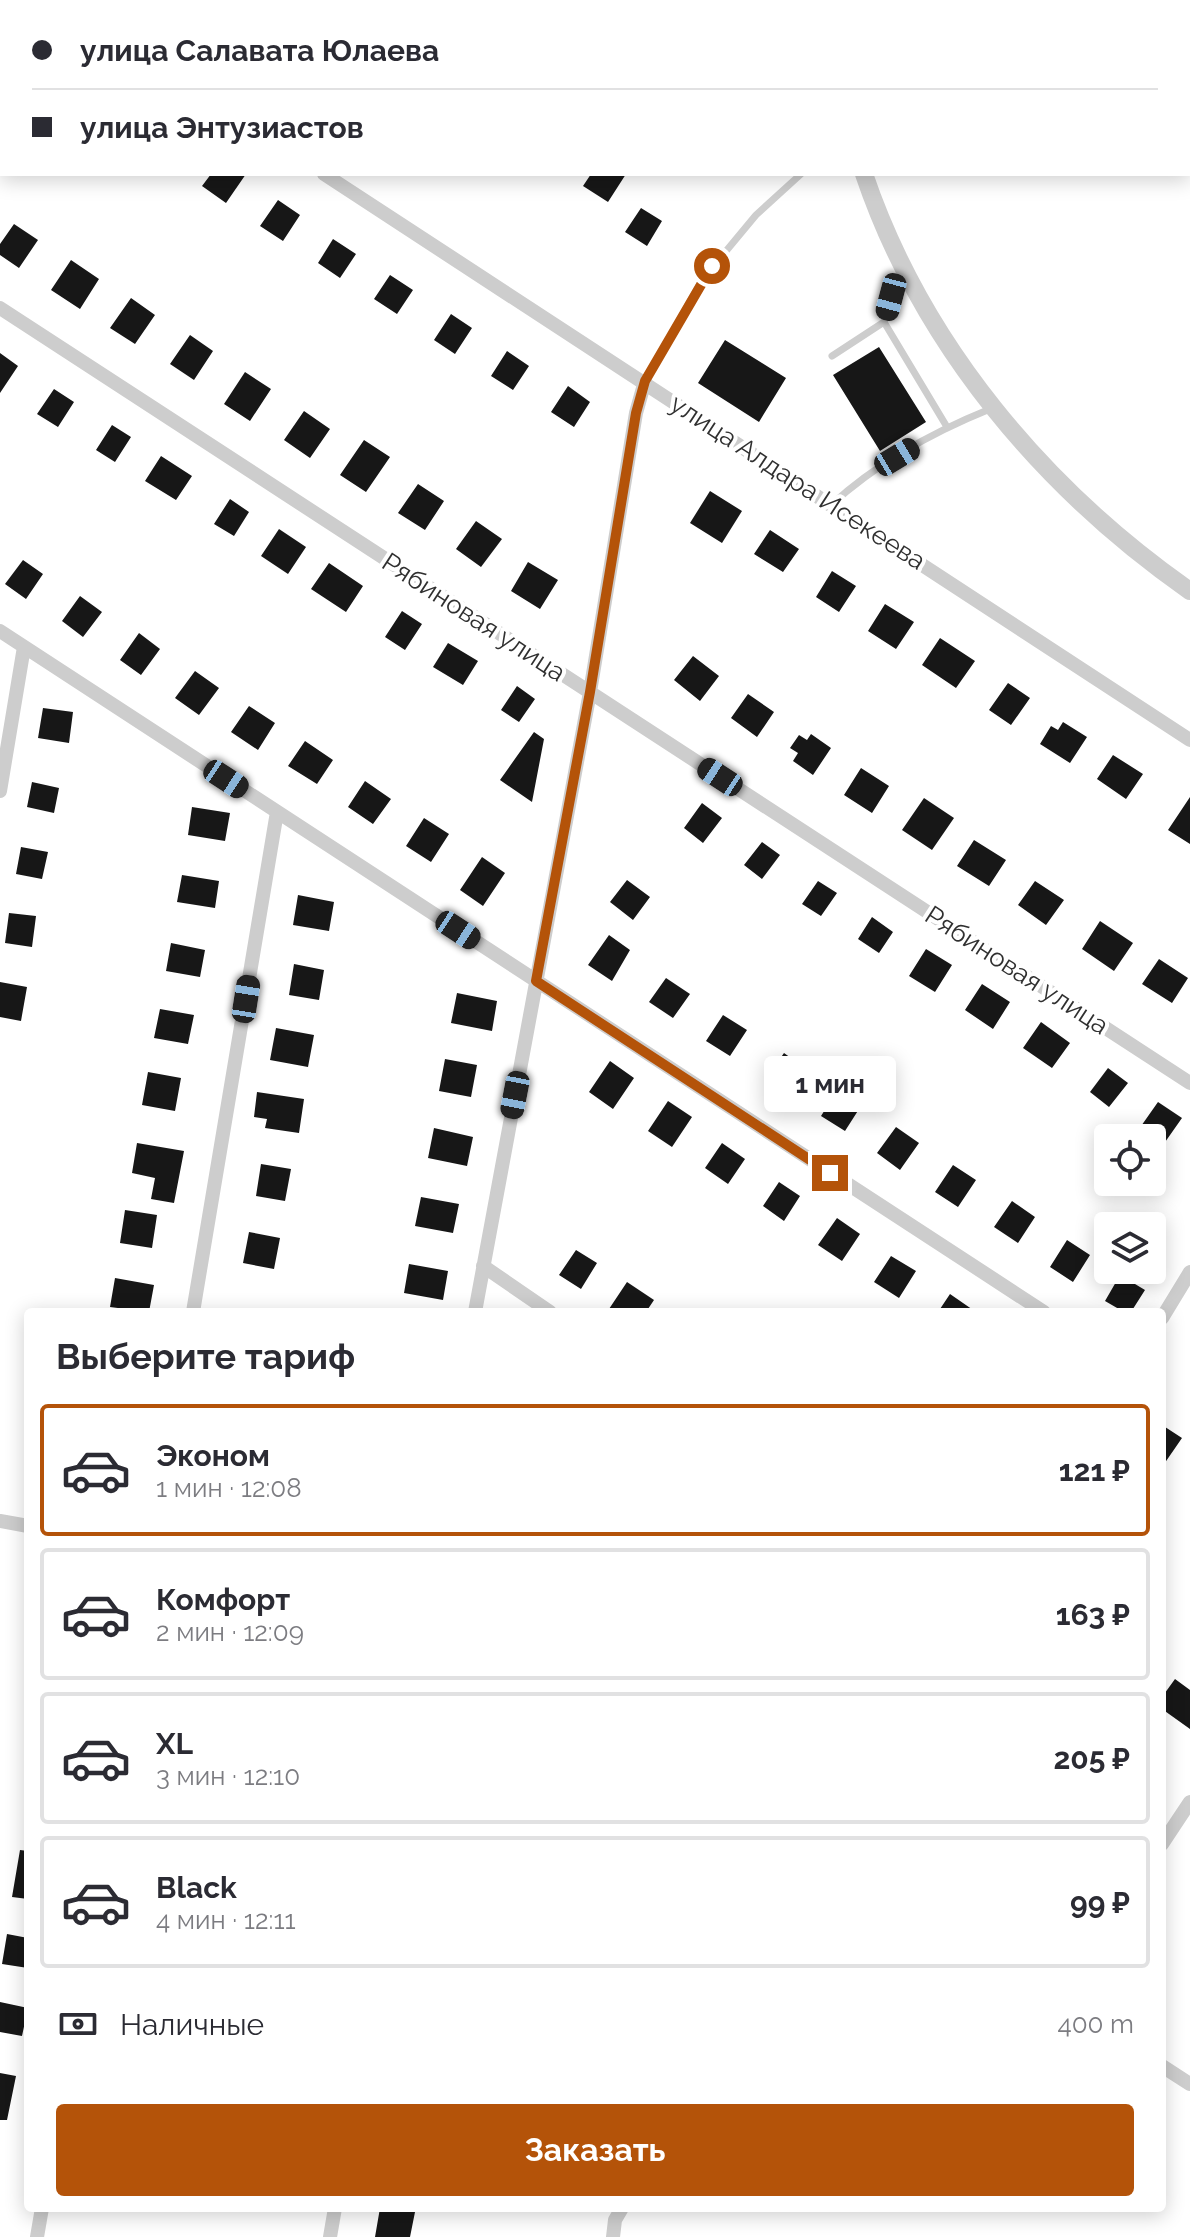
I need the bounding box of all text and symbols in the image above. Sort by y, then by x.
text: улица Салавата Юлаева [80,33,439,68]
text: улица Энтузиастов [80,110,364,145]
route start [694,248,730,284]
car [873,271,909,323]
street label: улица Алдара Исекеева [665,388,931,576]
car [870,434,924,480]
street label: Рябиновая улица [377,547,571,687]
car [693,754,747,800]
car [199,756,253,802]
street label: Рябиновая улица [920,900,1114,1040]
car [431,907,485,953]
car [230,973,262,1025]
callout: 1 мин [764,1057,896,1113]
car [499,1069,531,1121]
text: 1 мин [795,1069,865,1099]
map controls [1094,1124,1166,1284]
button: locate [1094,1124,1166,1196]
route end [812,1155,848,1191]
button: layers [1094,1212,1166,1284]
text: Выберите тариф [56,1335,355,1377]
icon: car [60,1434,132,1506]
text: Эконом [156,1438,270,1473]
text: 121 ₽ [1059,1453,1130,1488]
text: 1 мин · 12:08 [156,1473,302,1503]
icon: car [60,1578,132,1650]
text: Комфорт [156,1582,290,1617]
text: 163 ₽ [1056,1597,1130,1632]
text: 2 мин · 12:09 [156,1617,304,1647]
icon: car [60,1722,132,1794]
text: XL [156,1726,193,1761]
text: 205 ₽ [1053,1741,1130,1776]
text: 3 мин · 12:10 [156,1761,300,1791]
icon: car [60,1866,132,1938]
text: Black [156,1870,237,1905]
text: 99 ₽ [1070,1885,1130,1920]
text: 4 мин · 12:11 [156,1905,296,1935]
icon: cash [56,2002,100,2046]
text: Наличные [120,2007,264,2042]
text: 400 m [1057,2009,1134,2039]
button: Заказать [56,2104,1134,2196]

